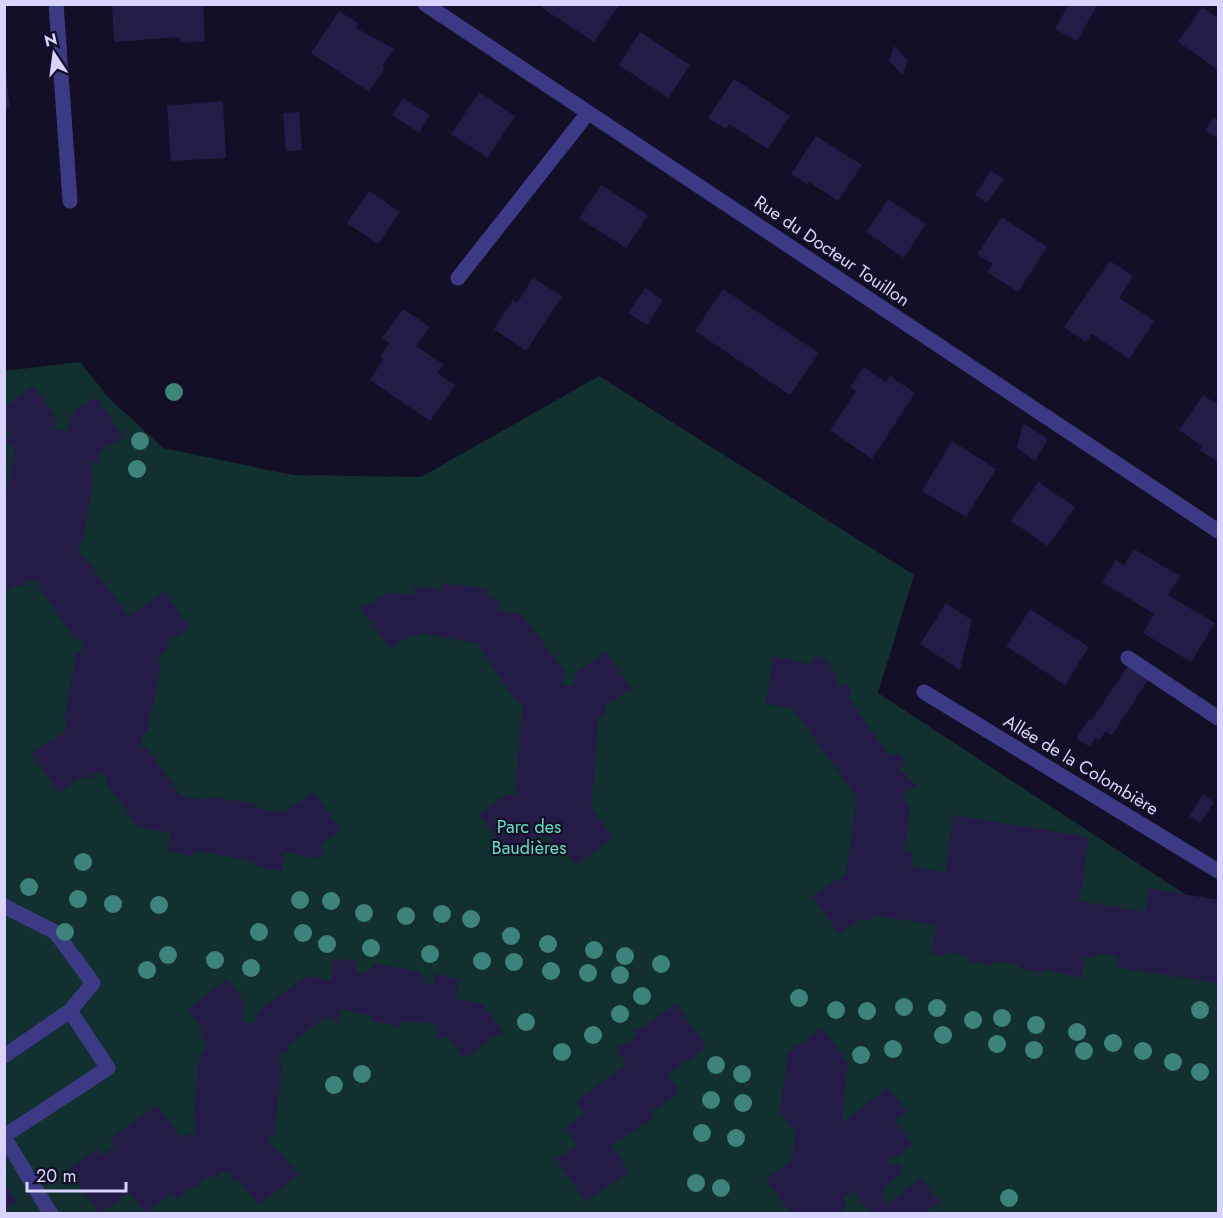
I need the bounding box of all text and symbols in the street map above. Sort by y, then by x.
north arrow [24,24,84,84]
text: N [42,27,60,53]
street label: Rue du Docteur Touillon [749,189,915,313]
street label: Allée de la Colombière [999,708,1163,822]
park label: Parc des Baudières [492,814,566,861]
scale bar [27,1155,126,1193]
text: 20 m [36,1163,76,1189]

